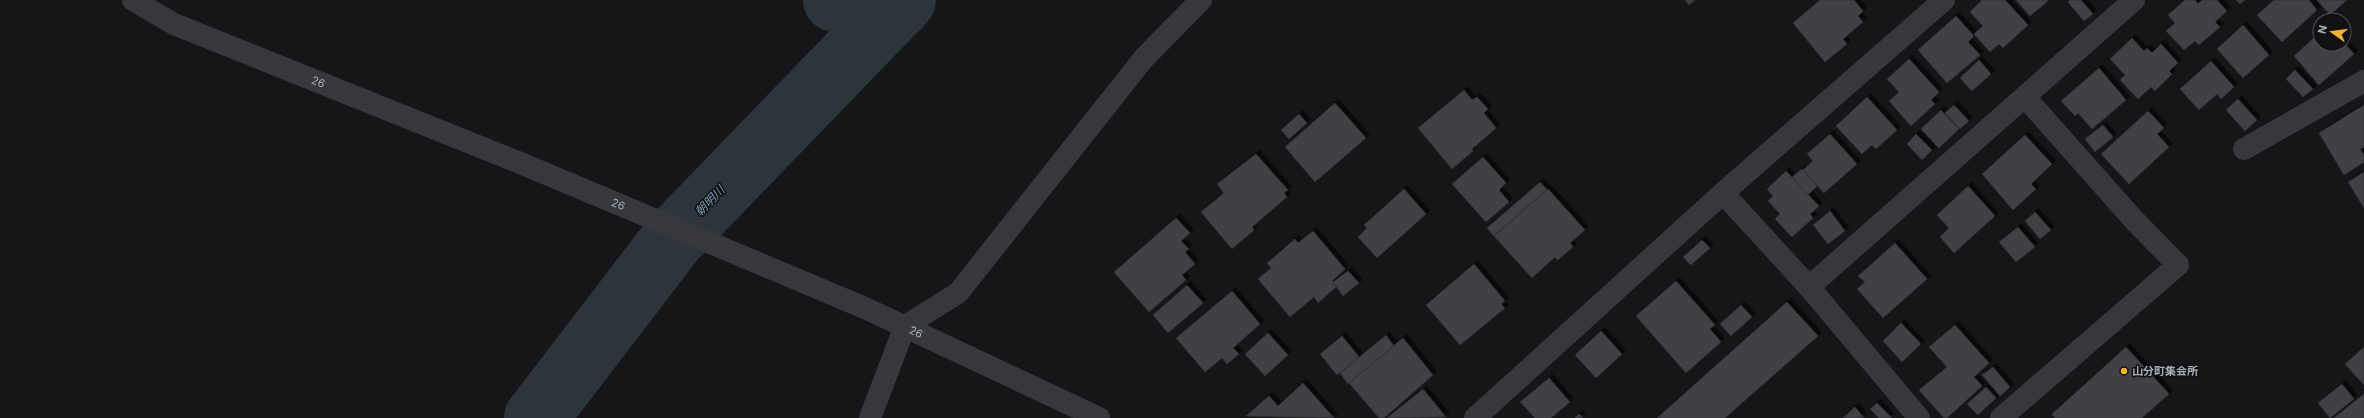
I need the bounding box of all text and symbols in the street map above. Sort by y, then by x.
north arrow [2312,12,2352,52]
text: N [2314,24,2330,35]
street label: 26 [309,73,327,91]
water label: 朝明川 [692,181,729,219]
street label: 26 [609,195,627,213]
street label: 26 [907,323,925,341]
place label: 山分町集会所 [2132,364,2198,378]
marker: 山分町集会所 [2119,366,2129,376]

